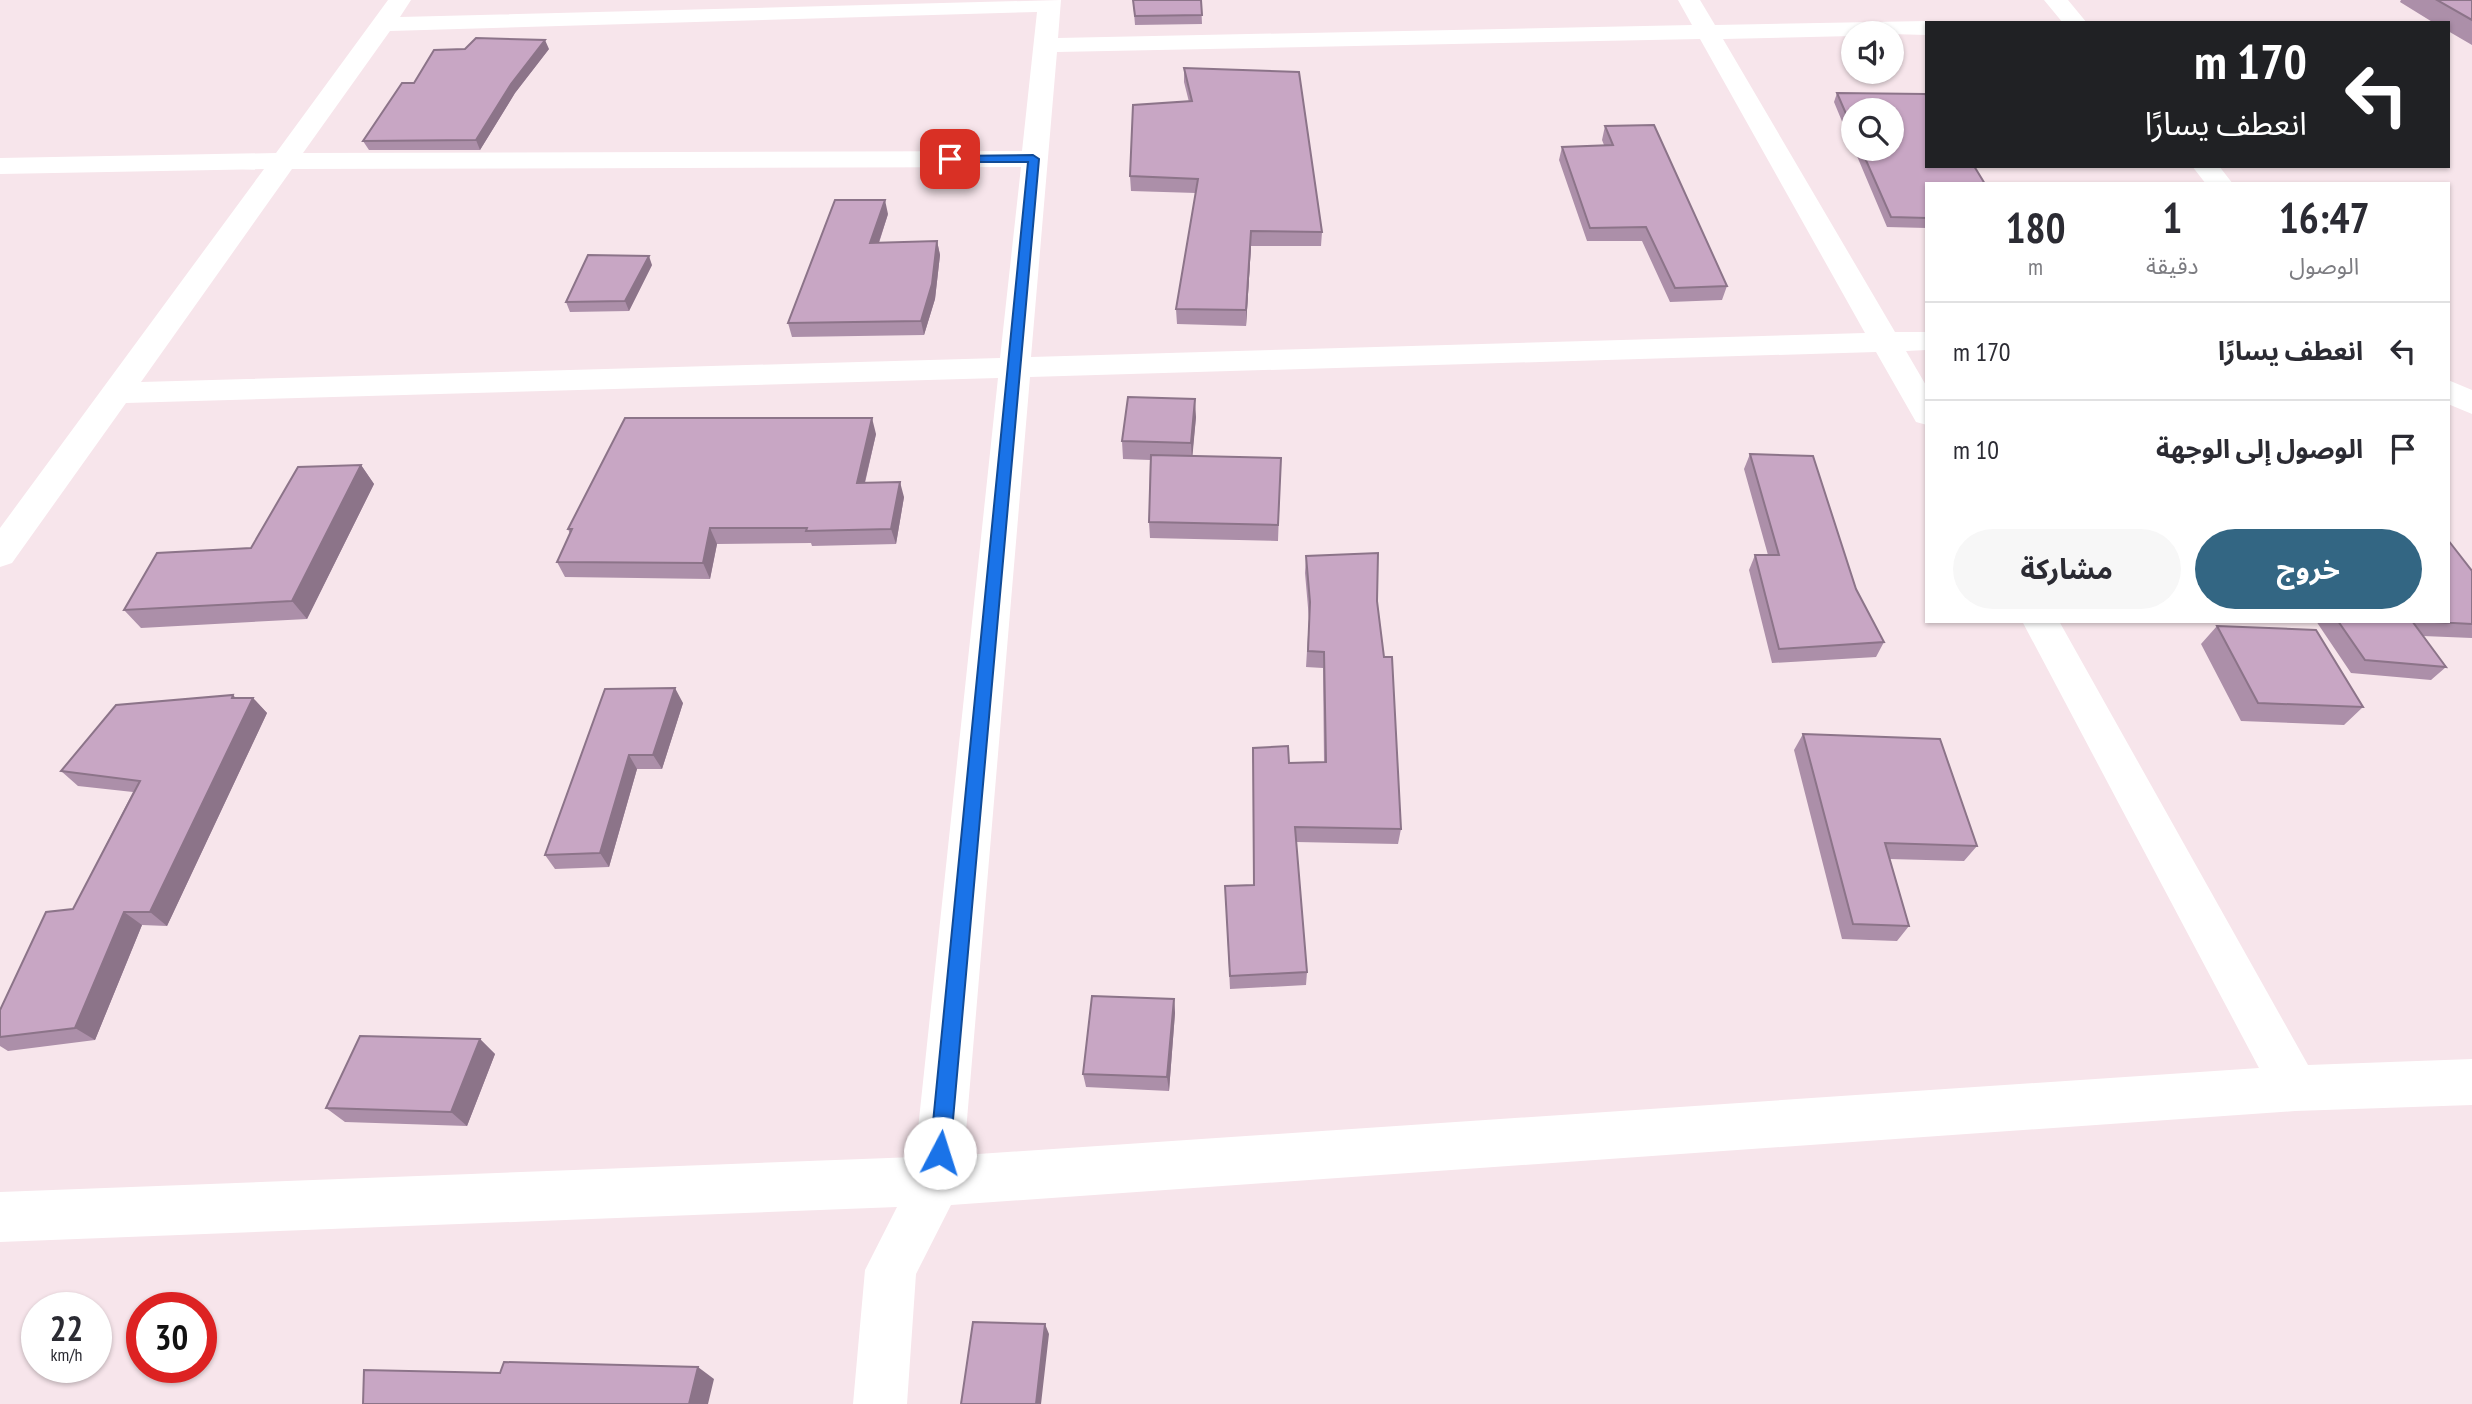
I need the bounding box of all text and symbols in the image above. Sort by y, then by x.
map controls [1841,21,1904,161]
button: sound [1841,21,1904,84]
text: 170 m [2194,29,2307,93]
icon: left [2331,49,2422,140]
button: search [1841,98,1904,161]
text: انعطف يسارًا [2145,102,2307,144]
pin [920,129,980,189]
icon: arrive [931,140,969,178]
text: 1 [2162,190,2182,245]
text: 16:47 [2279,190,2370,245]
text: 180 [2005,200,2066,255]
text: دقيقة [2146,251,2198,280]
text: الوصول [2289,251,2359,280]
text: m [2028,252,2043,281]
icon: left [2384,332,2422,370]
text: انعطف يسارًا [2218,334,2363,367]
text: 170 m [1953,335,2011,368]
icon: arrive [2384,430,2422,468]
text: الوصول إلى الوجهة [2156,432,2363,465]
text: 10 m [1953,433,1999,466]
button: مشاركة [1953,529,2181,609]
button: خروج [2195,529,2422,609]
position arrow [903,1116,977,1190]
speed limit sign: 30 [126,1292,217,1383]
text: 22 [50,1305,83,1351]
text: km/h [51,1343,82,1366]

